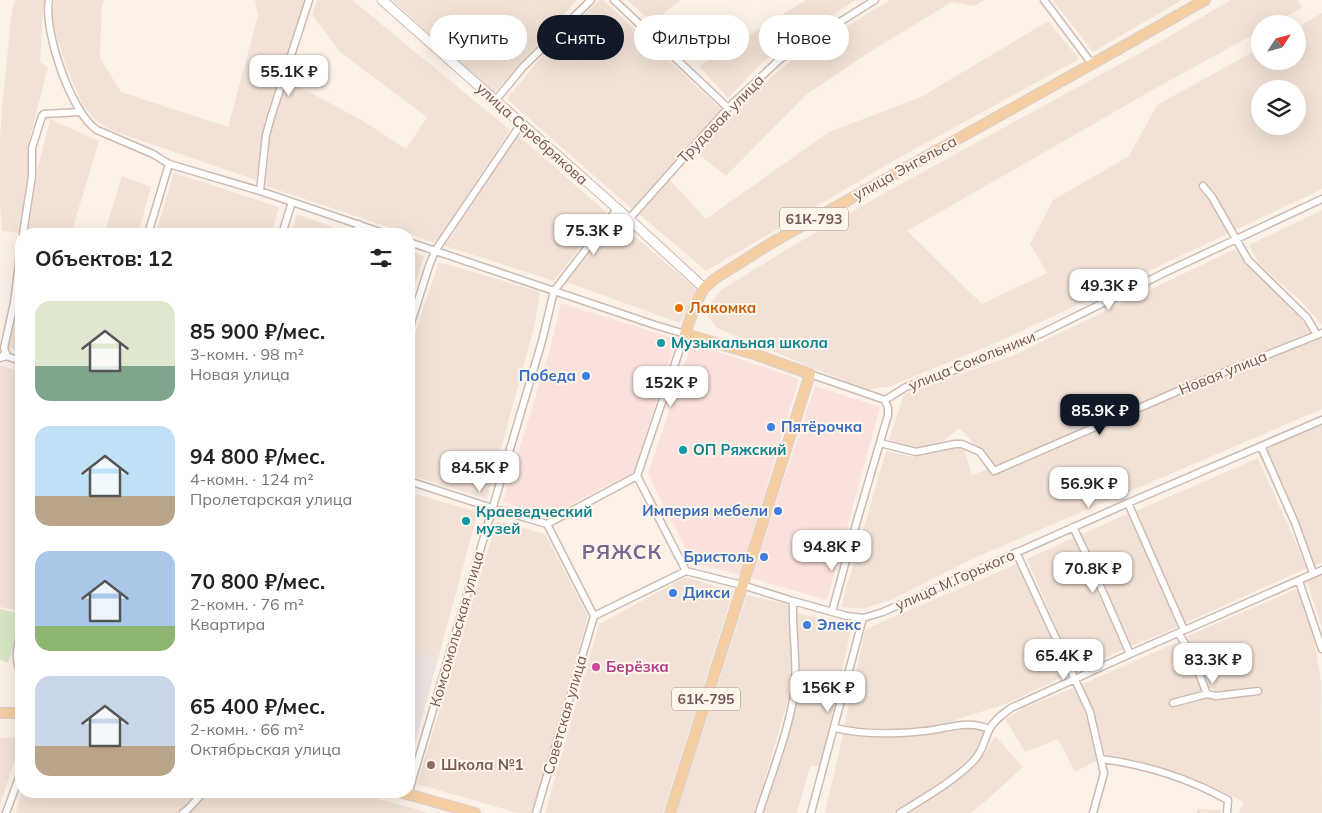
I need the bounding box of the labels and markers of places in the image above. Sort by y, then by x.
pin: 55.1K ₽ [243,54,335,97]
pin: 75.3K ₽ [548,214,640,256]
pin: 49.3K ₽ [1063,268,1155,311]
place label: Лакомка [689,298,756,317]
marker: Лакомка [673,302,685,314]
place label: Музыкальная школа [671,333,828,352]
marker: Музыкальная школа [655,337,667,349]
place label: Победа [519,366,576,385]
pin: 152K ₽ [630,366,712,408]
marker: Победа [580,370,592,382]
pin: 85.9K ₽ [1054,394,1146,436]
place label: Пятёрочка [781,417,862,436]
marker: Пятёрочка [765,421,777,433]
place label: ОП Ряжский [693,440,787,459]
marker: ОП Ряжский [677,444,689,456]
pin: 84.5K ₽ [434,450,526,493]
pin: 56.9K ₽ [1043,466,1135,509]
place label: Империя мебели [642,501,768,520]
place label: Краеведческий музей [476,502,592,538]
marker: Империя мебели [772,505,784,517]
marker: Краеведческий музей [460,515,472,527]
pin: 94.8K ₽ [786,530,878,572]
place label: Бристоль [683,547,754,566]
marker: Бристоль [758,551,770,563]
pin: 70.8K ₽ [1047,552,1139,594]
place label: Дикси [683,583,730,602]
marker: Дикси [667,587,679,599]
place label: Элекс [817,615,861,634]
marker: Элекс [801,619,813,631]
pin: 65.4K ₽ [1018,638,1110,681]
pin: 83.3K ₽ [1167,642,1259,685]
place label: Берёзка [606,657,669,676]
marker: Берёзка [590,661,602,673]
pin: 156K ₽ [787,670,869,713]
place label: Школа №1 [441,755,523,774]
marker: Школа №1 [425,759,437,771]

